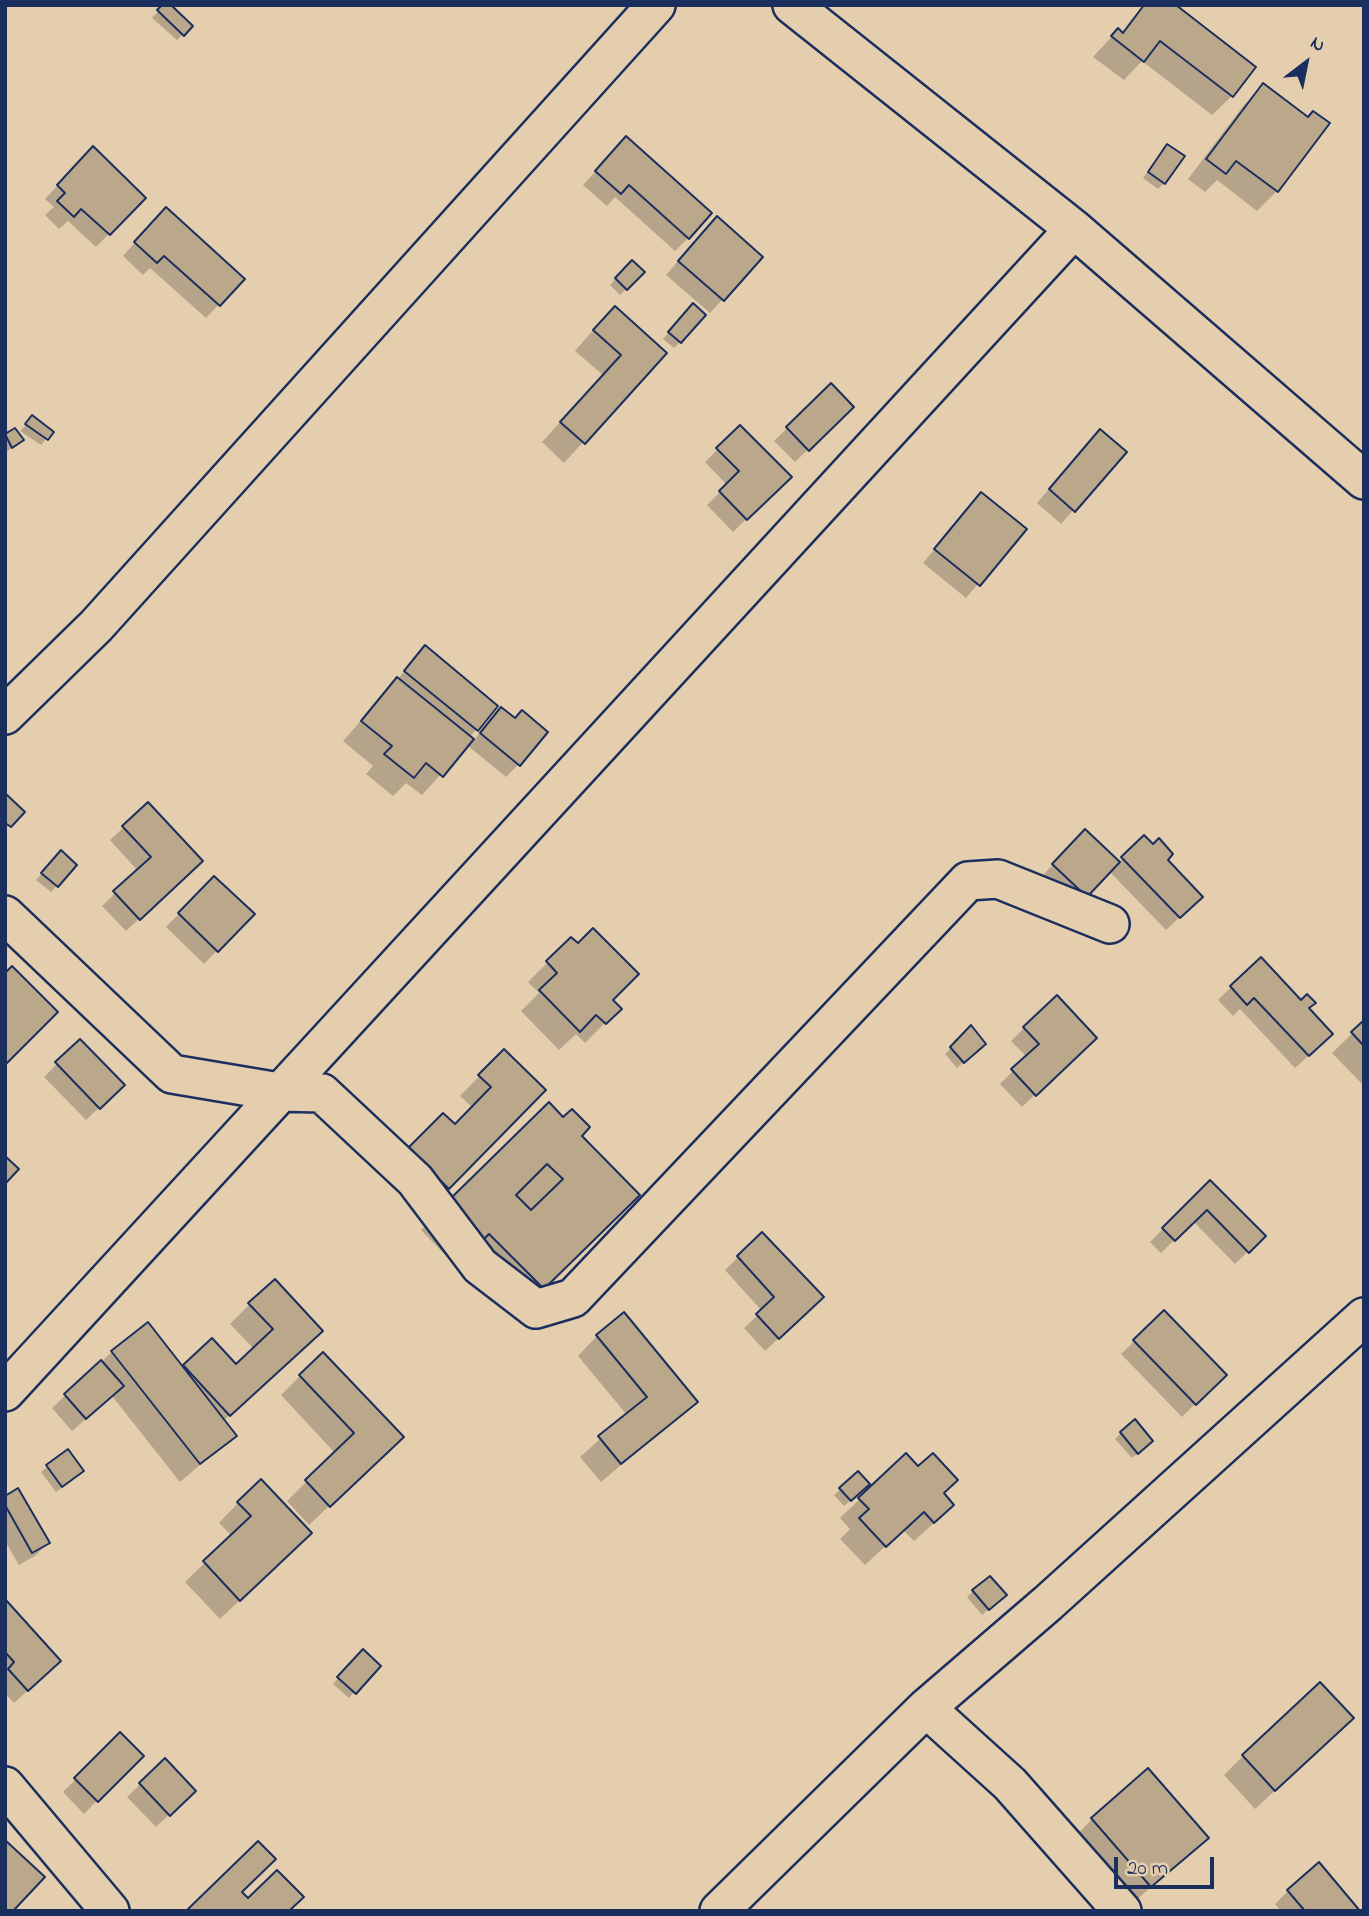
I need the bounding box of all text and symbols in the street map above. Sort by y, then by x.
north arrow [1271,28,1341,98]
text: N [1305,30,1330,60]
scale bar [1117,1842,1217,1886]
text: 20 m [1127,1854,1168,1884]

